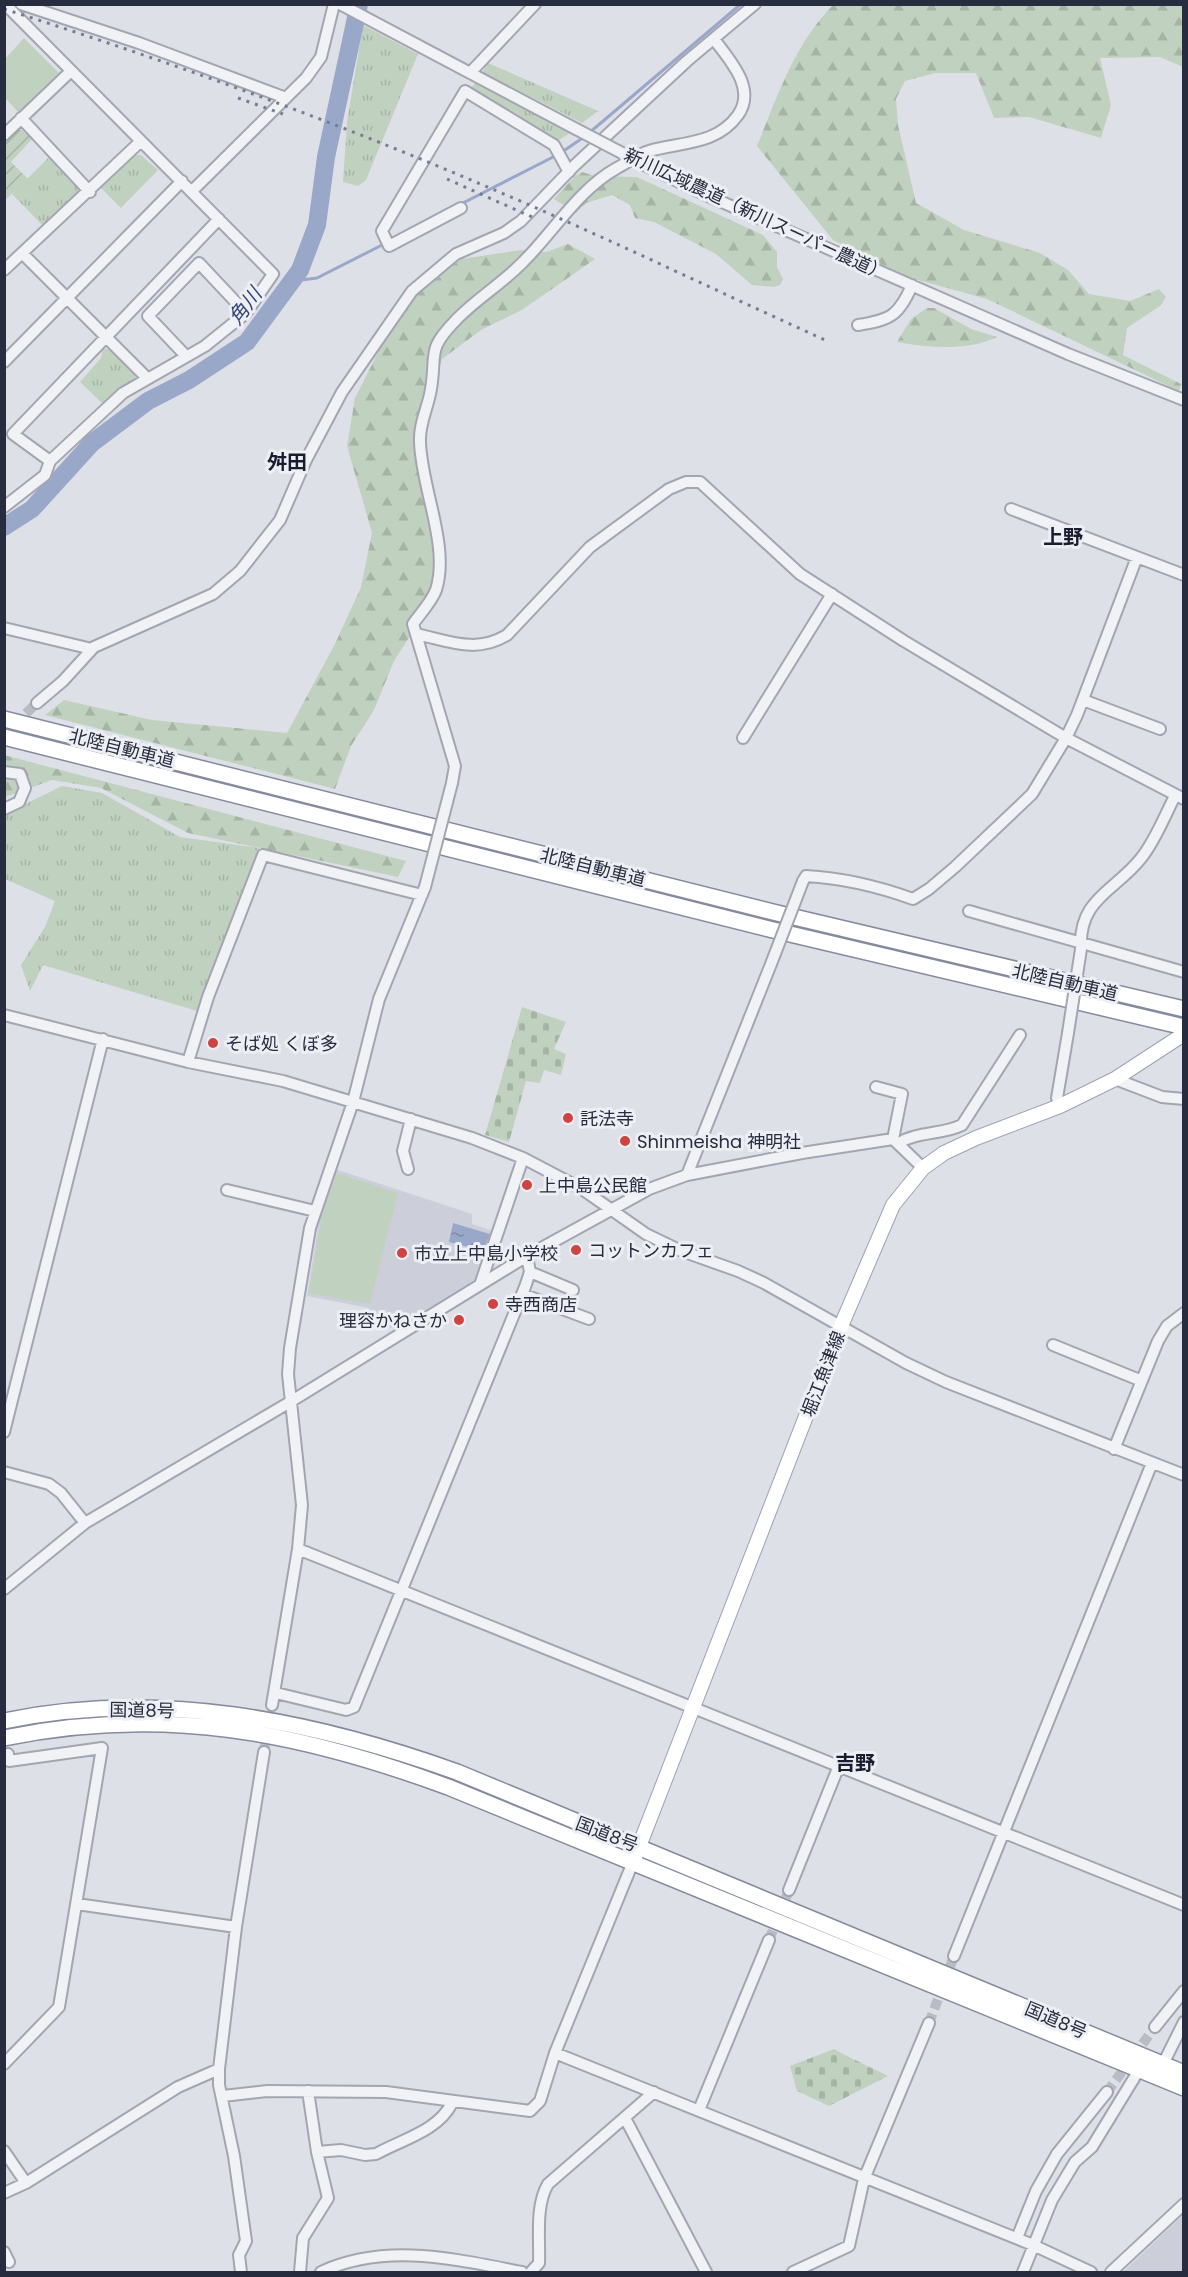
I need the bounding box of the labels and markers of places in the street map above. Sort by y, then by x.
place label: そば処 くぼ多 [225,1031,338,1056]
marker: そば処 くぼ多 [206,1036,220,1050]
place label: 託法寺 [580,1106,634,1131]
marker: 託法寺 [561,1111,575,1125]
place label: Shinmeisha 神明社 [637,1129,801,1154]
marker: Shinmeisha 神明社 [618,1134,632,1148]
place label: 上中島公民館 [539,1173,647,1198]
marker: 上中島公民館 [520,1178,534,1192]
place label: コットンカフェ [588,1238,714,1263]
place label: 市立上中島小学校 [414,1241,558,1266]
marker: コットンカフェ [569,1243,583,1257]
marker: 市立上中島小学校 [395,1246,409,1260]
place label: 寺西商店 [505,1292,577,1317]
marker: 寺西商店 [486,1297,500,1311]
place label: 理容かねさか [339,1308,447,1333]
marker: 理容かねさか [452,1313,466,1327]

